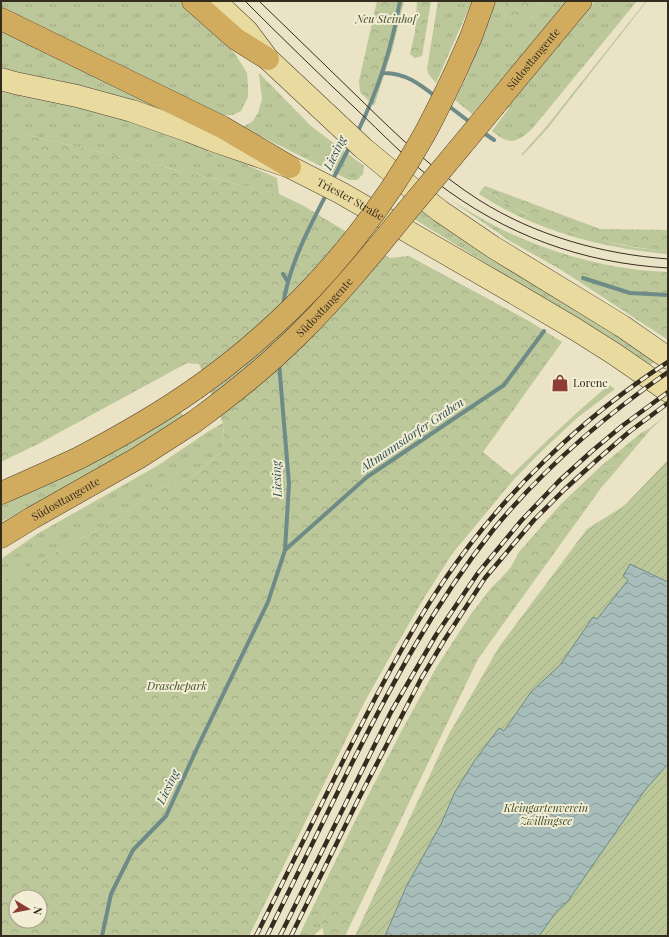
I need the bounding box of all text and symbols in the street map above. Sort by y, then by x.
park label: Neu Steinhof [355,11,419,26]
street label: Südosttangente [503,24,563,93]
water label: Liesing [319,131,350,173]
street label: Triester Straße [315,174,387,224]
street label: Südosttangente [292,274,356,340]
shop icon: Lorenc [550,373,570,393]
place label: Lorenc [573,375,608,390]
water label: Altmannsdorfer Graben [355,393,466,476]
water label: Liesing [267,459,285,498]
street label: Südosttangente [28,473,103,524]
park label: Draschepark [146,678,207,693]
water label: Liesing [152,765,183,807]
park label: Kleingartenverein Zwillingsee [503,800,588,828]
north arrow [8,889,48,929]
text: N [30,906,46,916]

